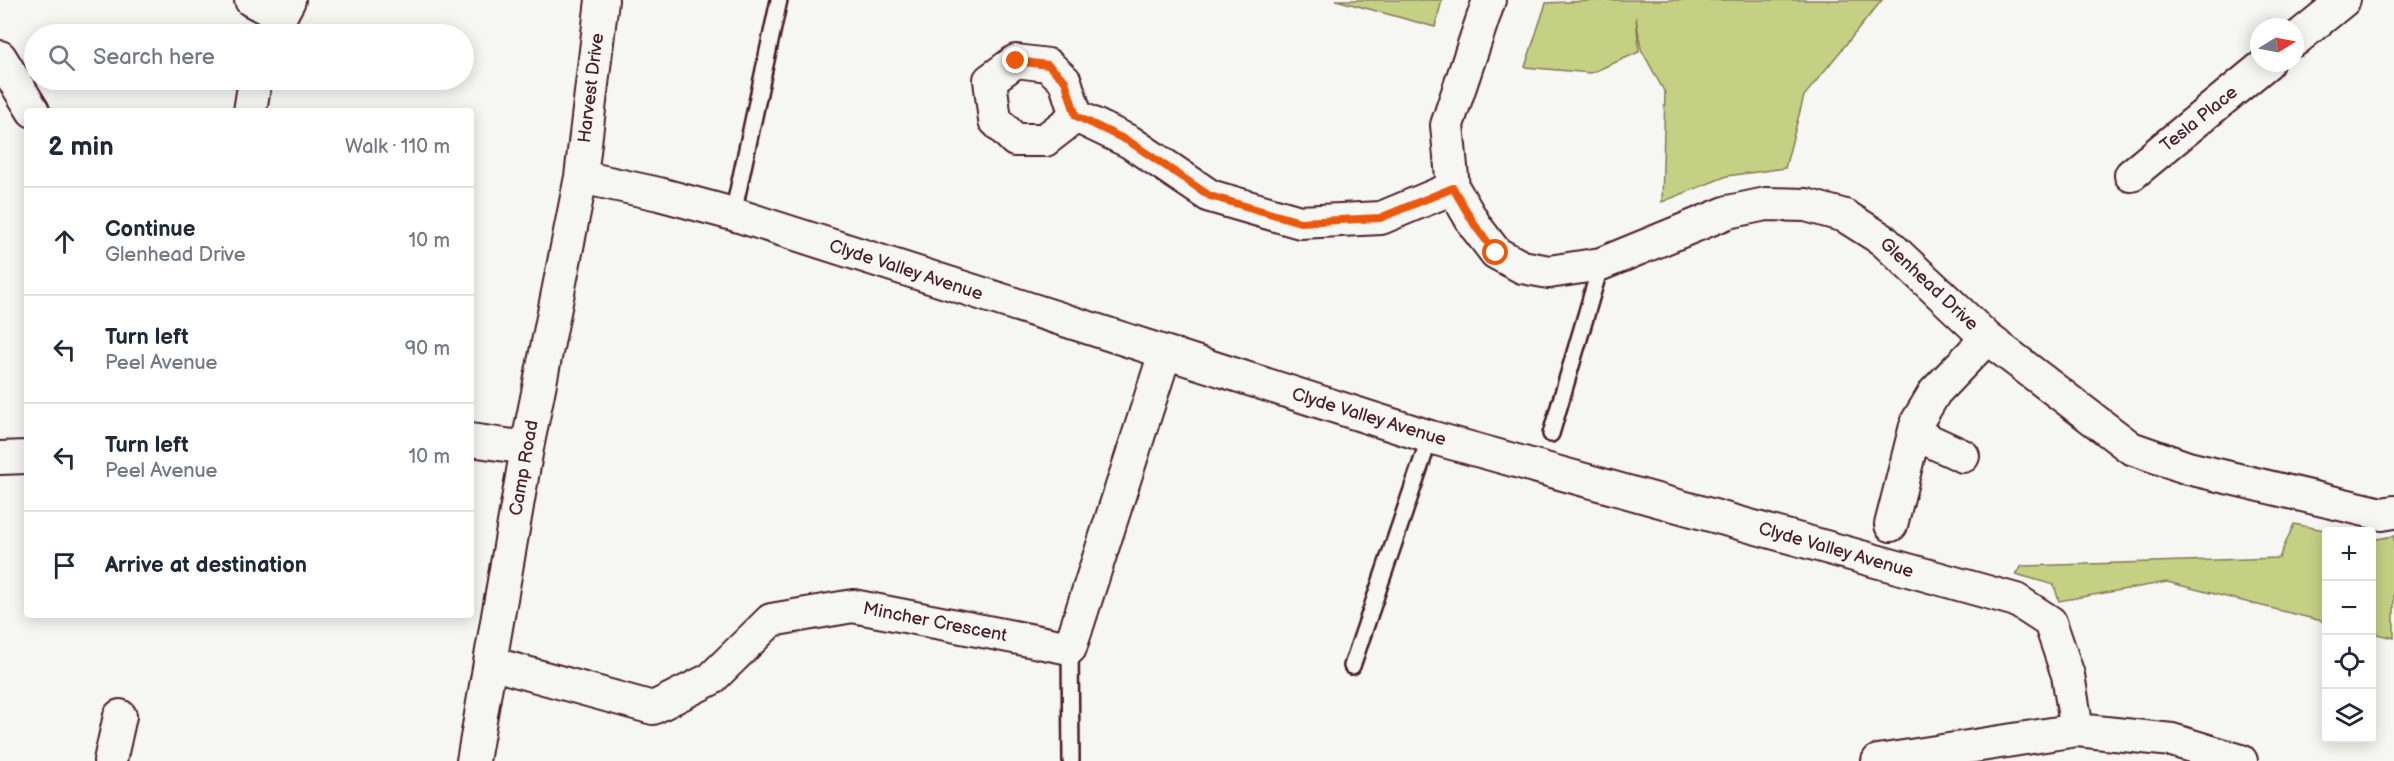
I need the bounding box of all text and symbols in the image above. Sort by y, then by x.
north arrow [2250,18,2304,72]
search box [24,24,474,90]
street label: Harvest Drive [574,32,608,144]
icon: search [45,41,78,74]
text: Search here [93,44,215,71]
route end [1002,47,1028,73]
street label: Tesla Place [2156,81,2242,156]
text: 2 min [48,132,114,163]
text: Walk · 110 m [345,135,450,159]
text: Continue [105,216,195,243]
icon: ahead [48,225,81,258]
text: 10 m [409,229,450,253]
street label: Glenhead Drive [1876,233,1983,335]
street label: Clyde Valley Avenue [827,235,986,305]
route start [1482,239,1508,265]
text: Glenhead Drive [105,243,246,267]
text: Turn left [105,324,189,351]
icon: left [48,333,81,366]
text: 90 m [405,337,450,361]
text: Peel Avenue [105,351,217,375]
street label: Clyde Valley Avenue [1289,384,1449,451]
street label: Camp Road [505,419,543,517]
text: Turn left [105,432,189,459]
icon: left [48,441,81,474]
text: 10 m [409,445,450,469]
text: Peel Avenue [105,459,217,483]
street label: Clyde Valley Avenue [1756,518,1916,582]
map controls [2322,527,2376,743]
button: + [2322,527,2376,581]
icon: arrive [48,549,81,582]
text: Arrive at destination [105,552,307,579]
button: − [2322,581,2376,635]
street label: Mincher Crescent [861,598,1009,646]
button: locate [2322,635,2376,689]
button: layers [2322,689,2376,743]

